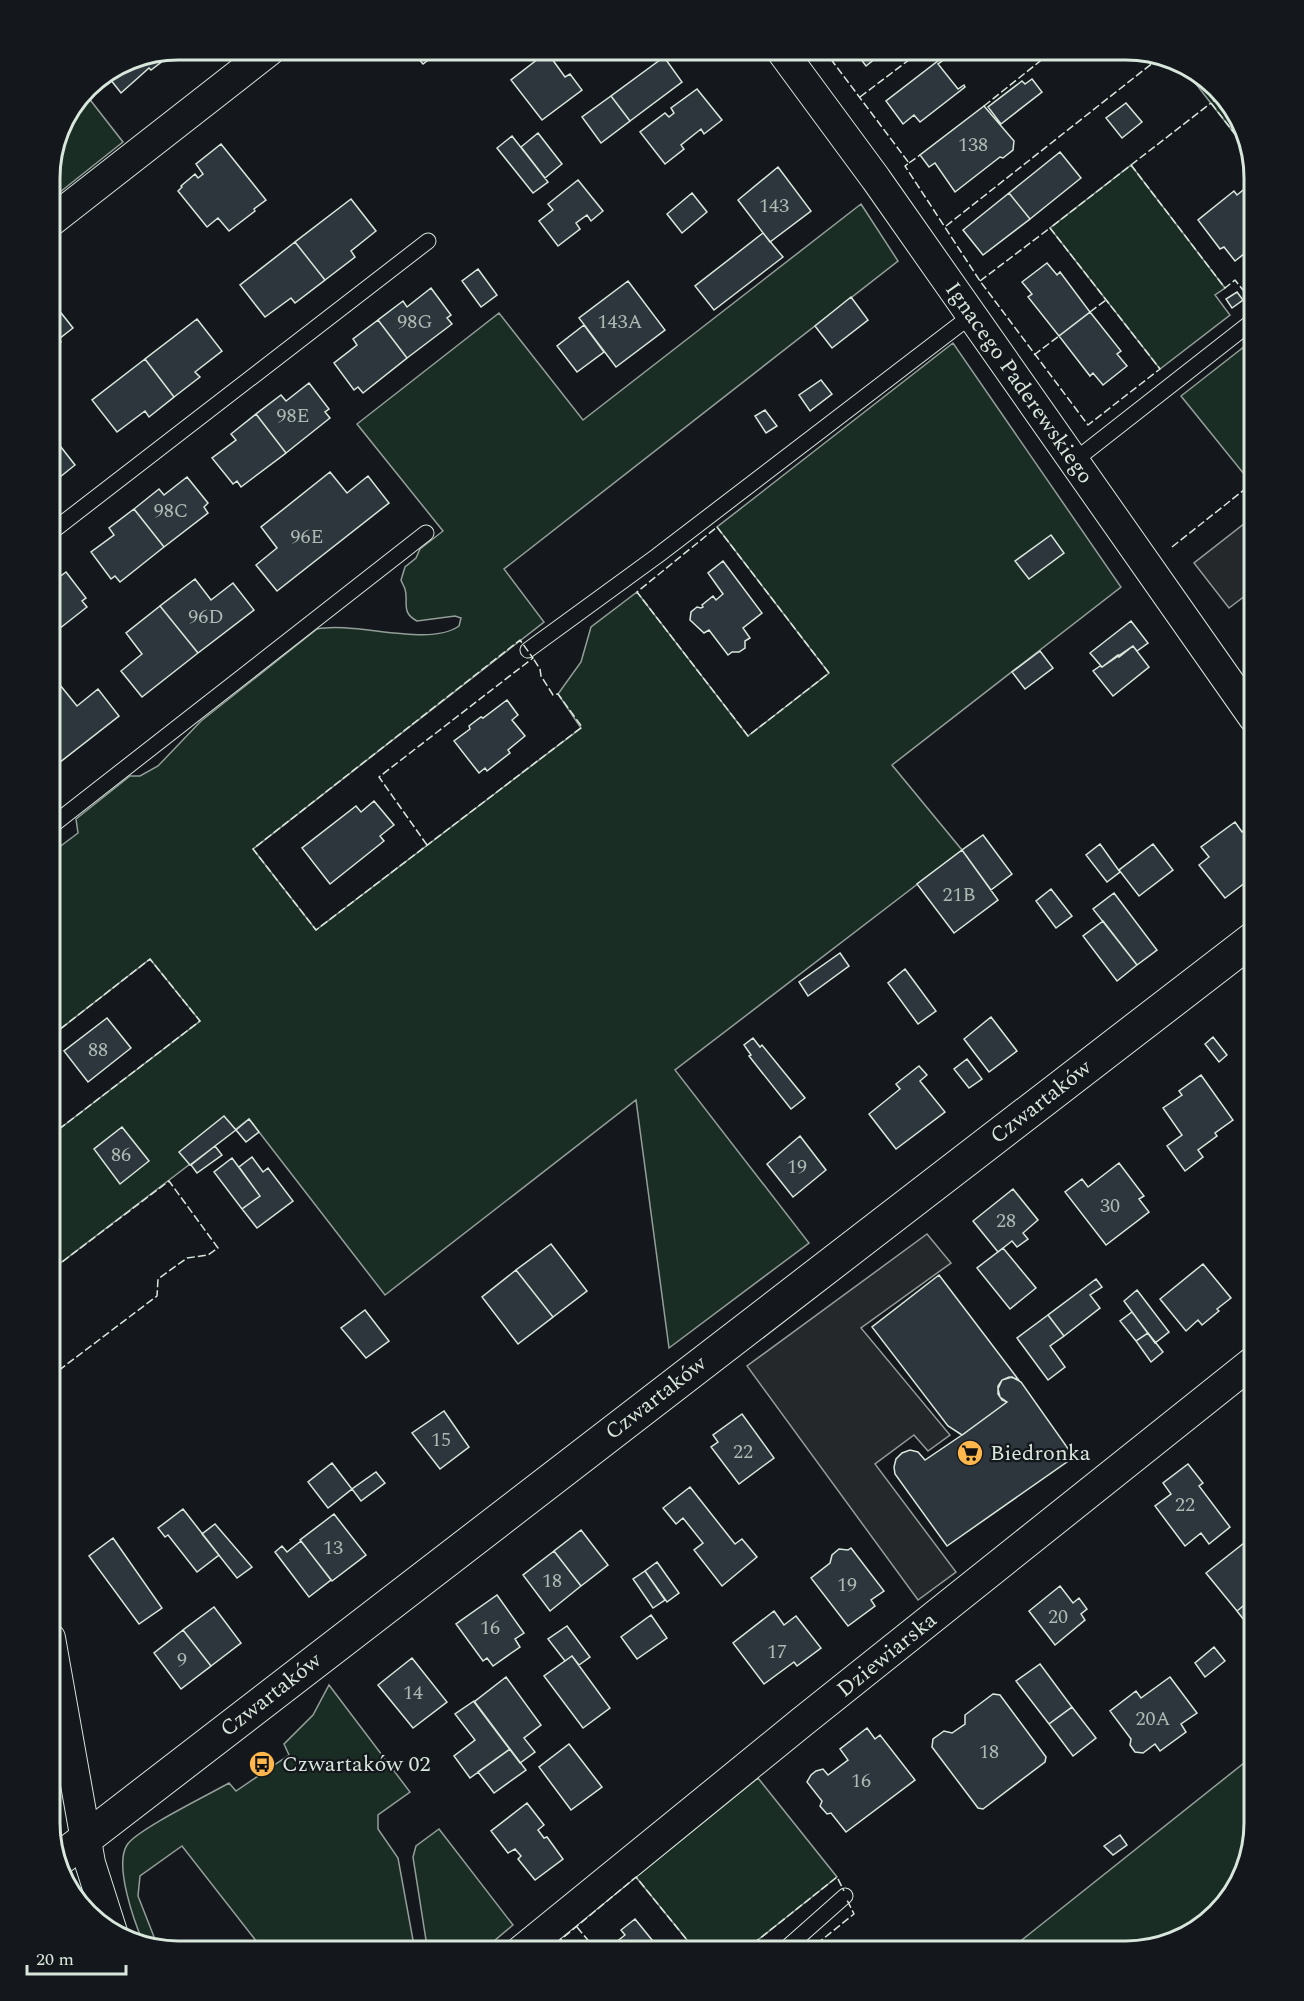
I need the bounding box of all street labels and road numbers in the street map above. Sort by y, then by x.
street label: Ignacego Paderewskiego [937,275,1101,491]
street label: Czwartaków [983,1051,1100,1152]
street label: Czwartaków [598,1347,715,1448]
street label: Dziewiarska [830,1604,944,1706]
street label: Czwartaków [213,1644,330,1745]

